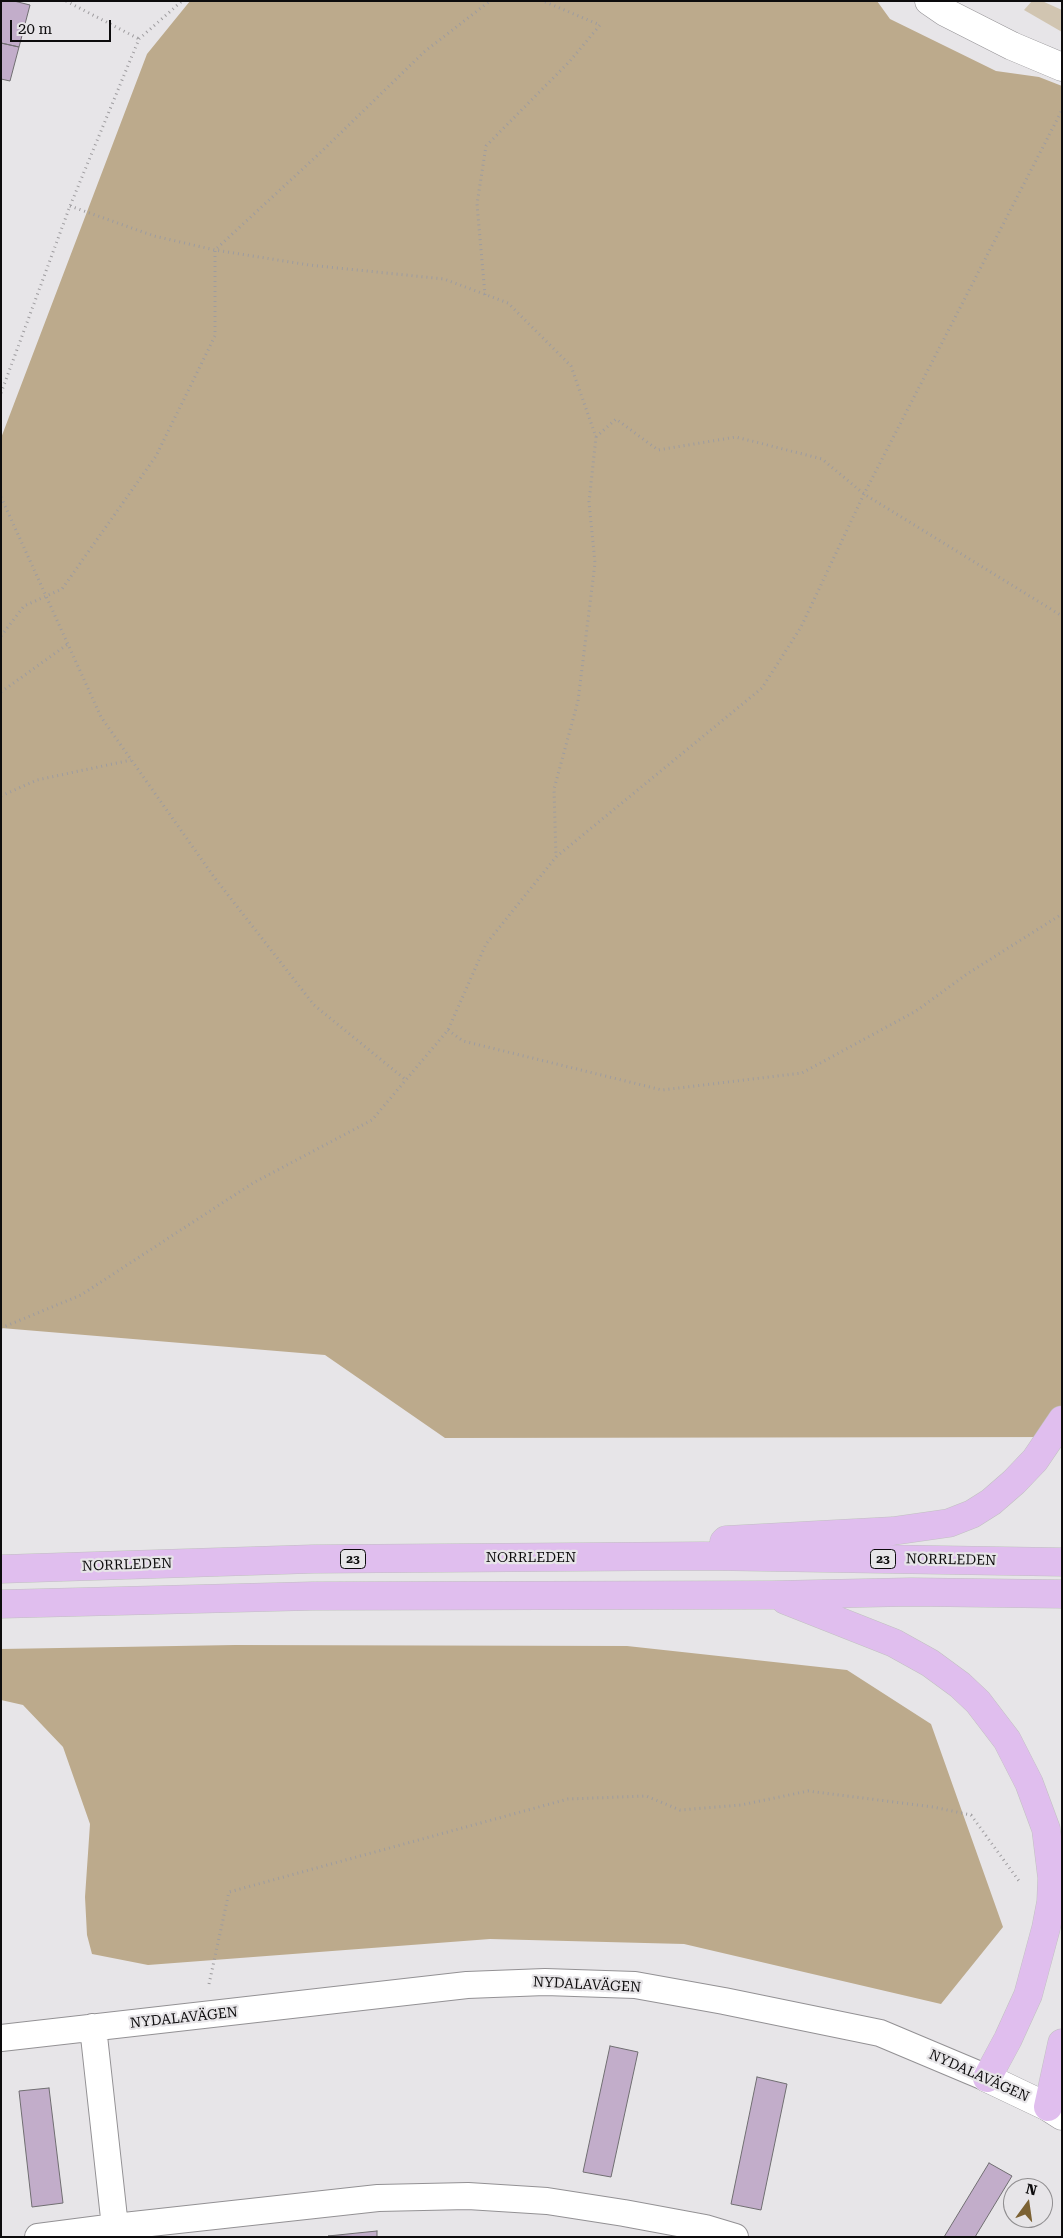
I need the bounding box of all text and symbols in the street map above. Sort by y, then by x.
scale bar [12,10,114,42]
text: 20 m [18,20,52,38]
road number: 23 [340,1550,366,1568]
street label: NORRLEDEN [486,1550,576,1566]
road number: 23 [870,1550,896,1568]
street label: NORRLEDEN [906,1551,996,1569]
street label: NORRLEDEN [82,1555,172,1575]
street label: NYDALAVÄGEN [533,1974,641,1996]
street label: NYDALAVÄGEN [129,2004,239,2032]
street label: NYDALAVÄGEN [926,2046,1032,2106]
north arrow [1003,2178,1053,2228]
text: N [1024,2180,1039,2198]

